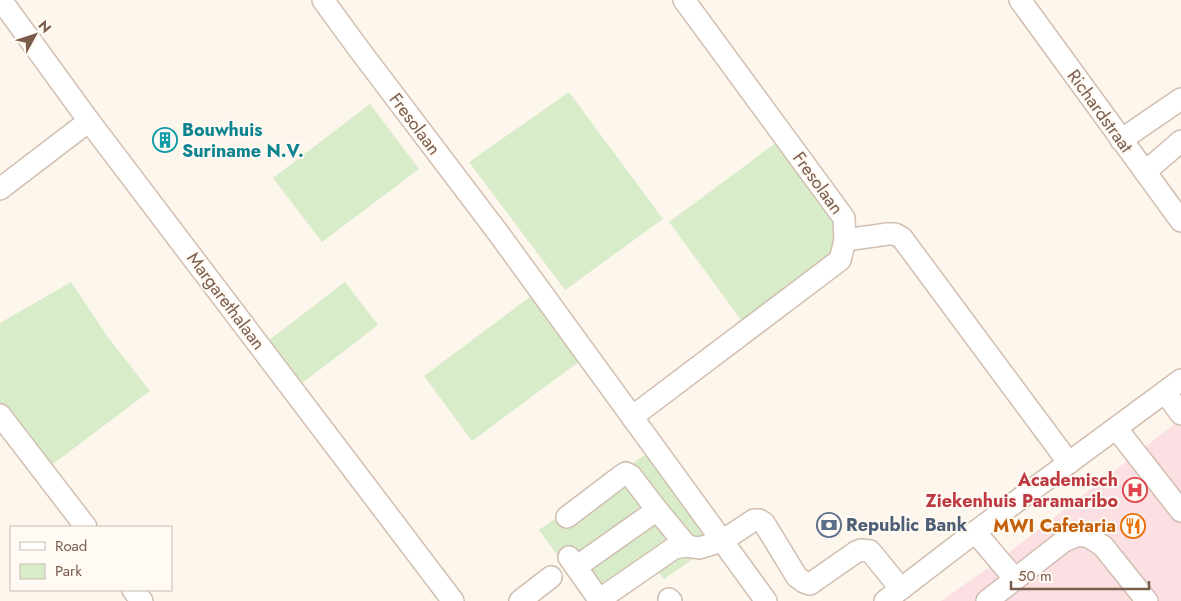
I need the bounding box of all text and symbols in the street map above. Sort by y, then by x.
north arrow [10,10,60,60]
text: N [34,16,56,37]
street label: Richardstraat [1061,64,1140,159]
street label: Fresolaan [383,88,447,160]
place label: Bouwhuis Suriname N.V. [182,117,304,164]
building icon: Bouwhuis Suriname N.V. [152,127,178,153]
street label: Fresolaan [786,146,850,220]
street label: Margarethalaan [181,247,271,355]
place label: Academisch Ziekenhuis Paramaribo [926,467,1118,514]
hospital icon: Academisch Ziekenhuis Paramaribo [1122,477,1148,503]
bank icon: Republic Bank [816,512,842,538]
place label: Republic Bank [846,512,968,538]
place label: MWI Cafetaria [993,513,1116,539]
restaurant icon: MWI Cafetaria [1120,513,1146,539]
legend [10,526,172,591]
text: Road [55,535,87,557]
scale bar [1011,558,1148,590]
text: Park [55,560,82,582]
text: 50 m [1018,565,1052,587]

